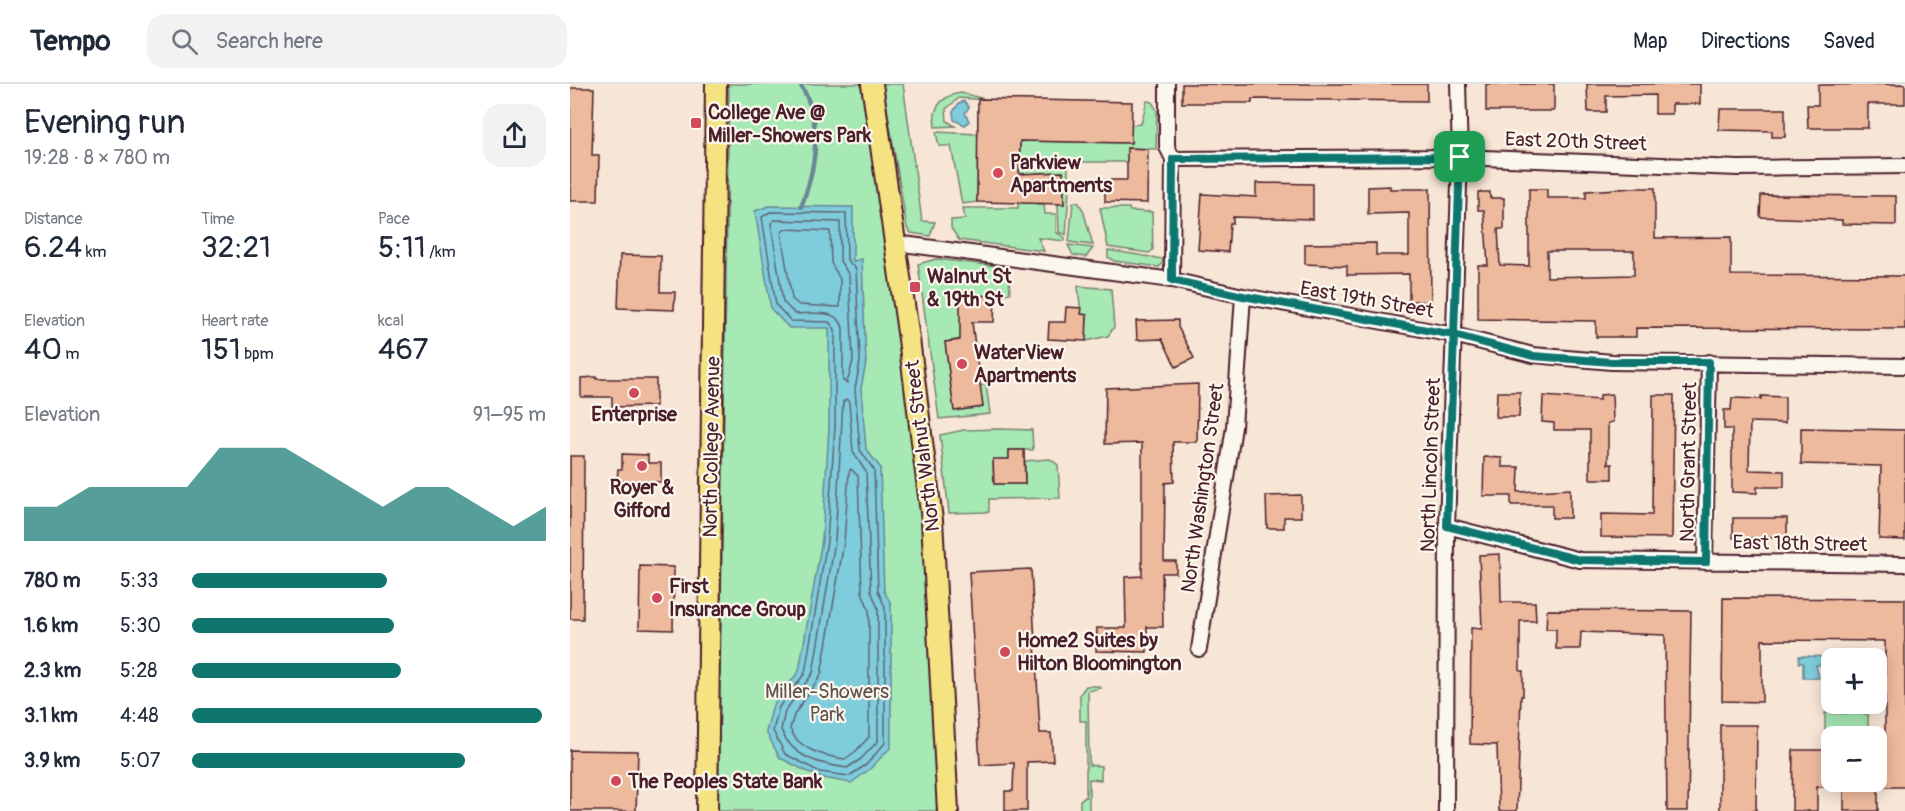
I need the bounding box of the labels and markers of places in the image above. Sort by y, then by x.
place label: College Ave @ Miller-Showers Park [708,100,872,148]
marker: College Ave @ Miller-Showers Park [689,116,703,130]
pin [1434,131,1485,182]
place label: Parkview Apartments [1010,150,1112,198]
marker: Parkview Apartments [991,166,1005,180]
place label: Walnut St & 19th St [927,264,1013,312]
marker: Walnut St & 19th St [908,280,922,294]
place label: WaterView Apartments [974,340,1076,388]
marker: WaterView Apartments [955,357,969,371]
marker: Enterprise [627,386,641,400]
place label: Enterprise [591,402,678,427]
marker: Royer & Gifford [635,459,649,473]
place label: Royer & Gifford [610,475,674,523]
place label: First Insurance Group [669,574,806,622]
marker: First Insurance Group [650,591,664,605]
place label: Home2 Suites by Hilton Bloomington [1017,628,1182,676]
marker: Home2 Suites by Hilton Bloomington [998,645,1012,659]
place label: The Peoples State Bank [627,769,823,794]
marker: The Peoples State Bank [609,774,623,788]

